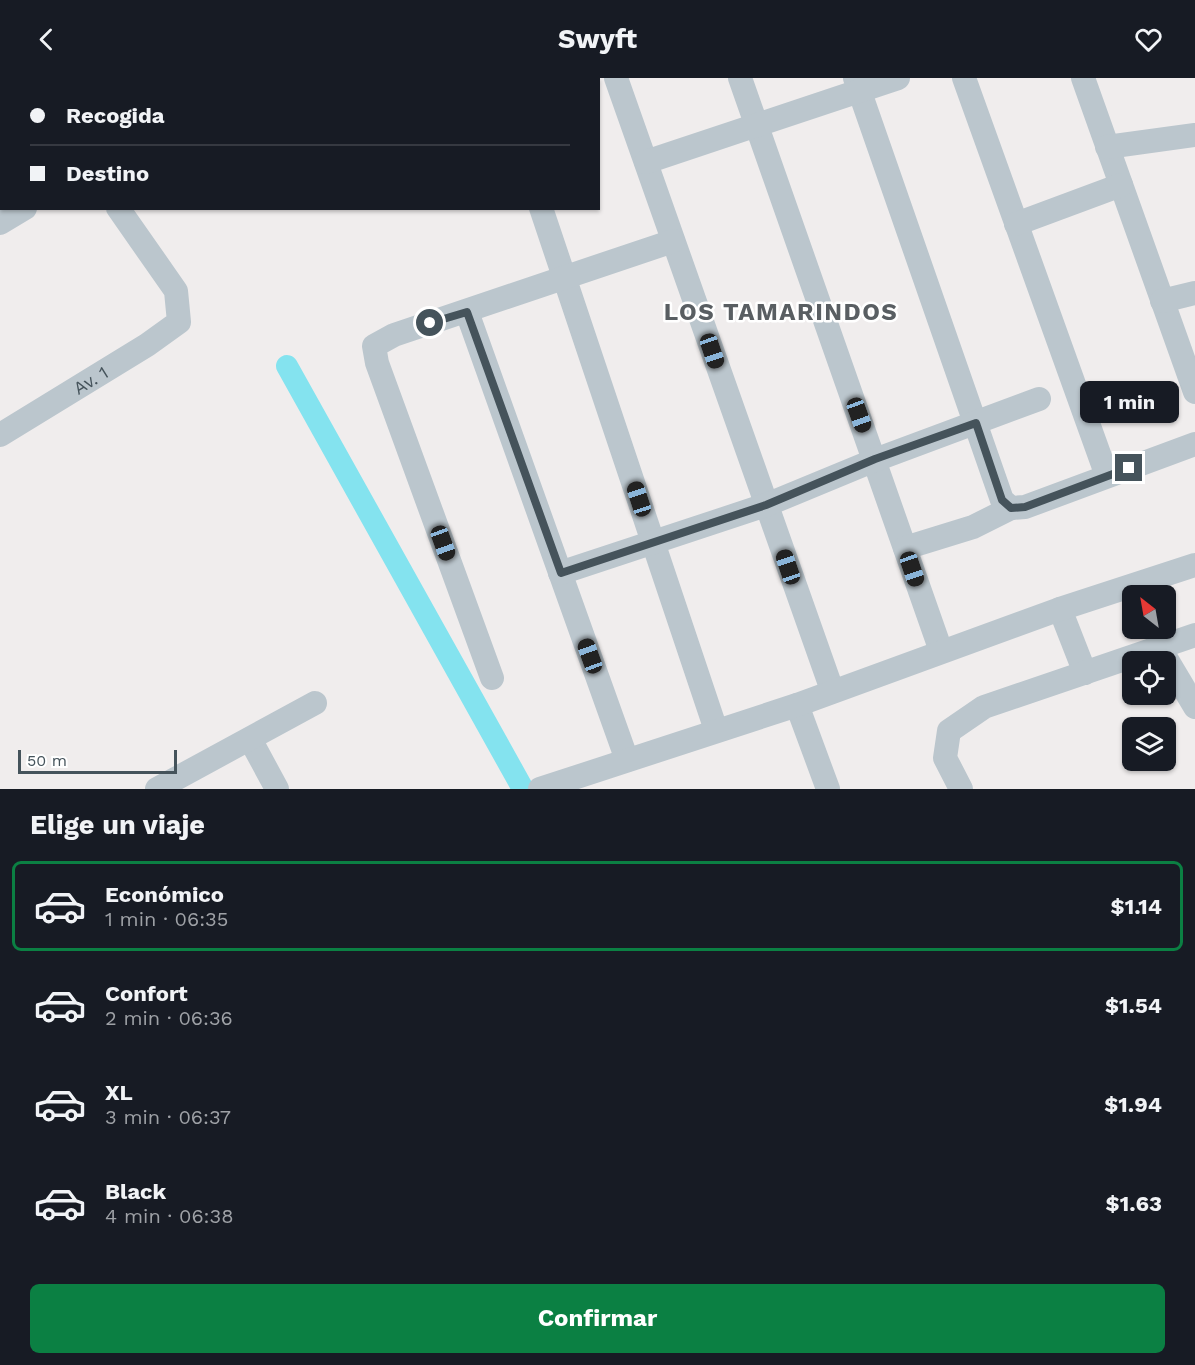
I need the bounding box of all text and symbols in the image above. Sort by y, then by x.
icon: back [30,23,63,56]
text: Swyft [558,23,637,55]
icon: heart [1132,23,1165,56]
text: Recogida [66,103,165,128]
text: Destino [66,161,149,186]
district label: LOS TAMARINDOS [664,298,898,326]
route start [416,309,443,336]
car [698,331,726,371]
street label: Av. 1 [69,361,112,398]
callout: 1 min [1080,381,1178,423]
text: 1 min [1104,390,1155,414]
car [844,395,874,435]
route end [1115,454,1142,481]
car [625,479,653,519]
car [428,523,458,563]
car [774,547,802,587]
car [898,549,926,589]
north arrow [1122,585,1176,639]
map controls [1122,585,1176,771]
car [575,636,605,676]
button: locate [1122,651,1176,705]
button: layers [1122,717,1176,771]
scale bar [18,747,177,774]
text: 50 m [27,751,67,770]
text: Elige un viaje [30,809,205,841]
icon: car [33,879,87,933]
text: Económico [105,882,224,907]
text: $1.14 [1111,894,1162,919]
text: 1 min · 06:35 [105,907,228,931]
icon: car [33,978,87,1032]
text: Confort [105,981,188,1006]
text: $1.54 [1105,993,1162,1018]
text: 2 min · 06:36 [105,1006,233,1030]
icon: car [33,1077,87,1131]
text: XL [105,1080,133,1105]
text: $1.94 [1104,1092,1162,1117]
text: 3 min · 06:37 [105,1105,231,1129]
icon: car [33,1176,87,1230]
text: Black [105,1179,166,1204]
text: $1.63 [1106,1191,1162,1216]
text: 4 min · 06:38 [105,1204,233,1228]
button: Confirmar [30,1284,1165,1353]

